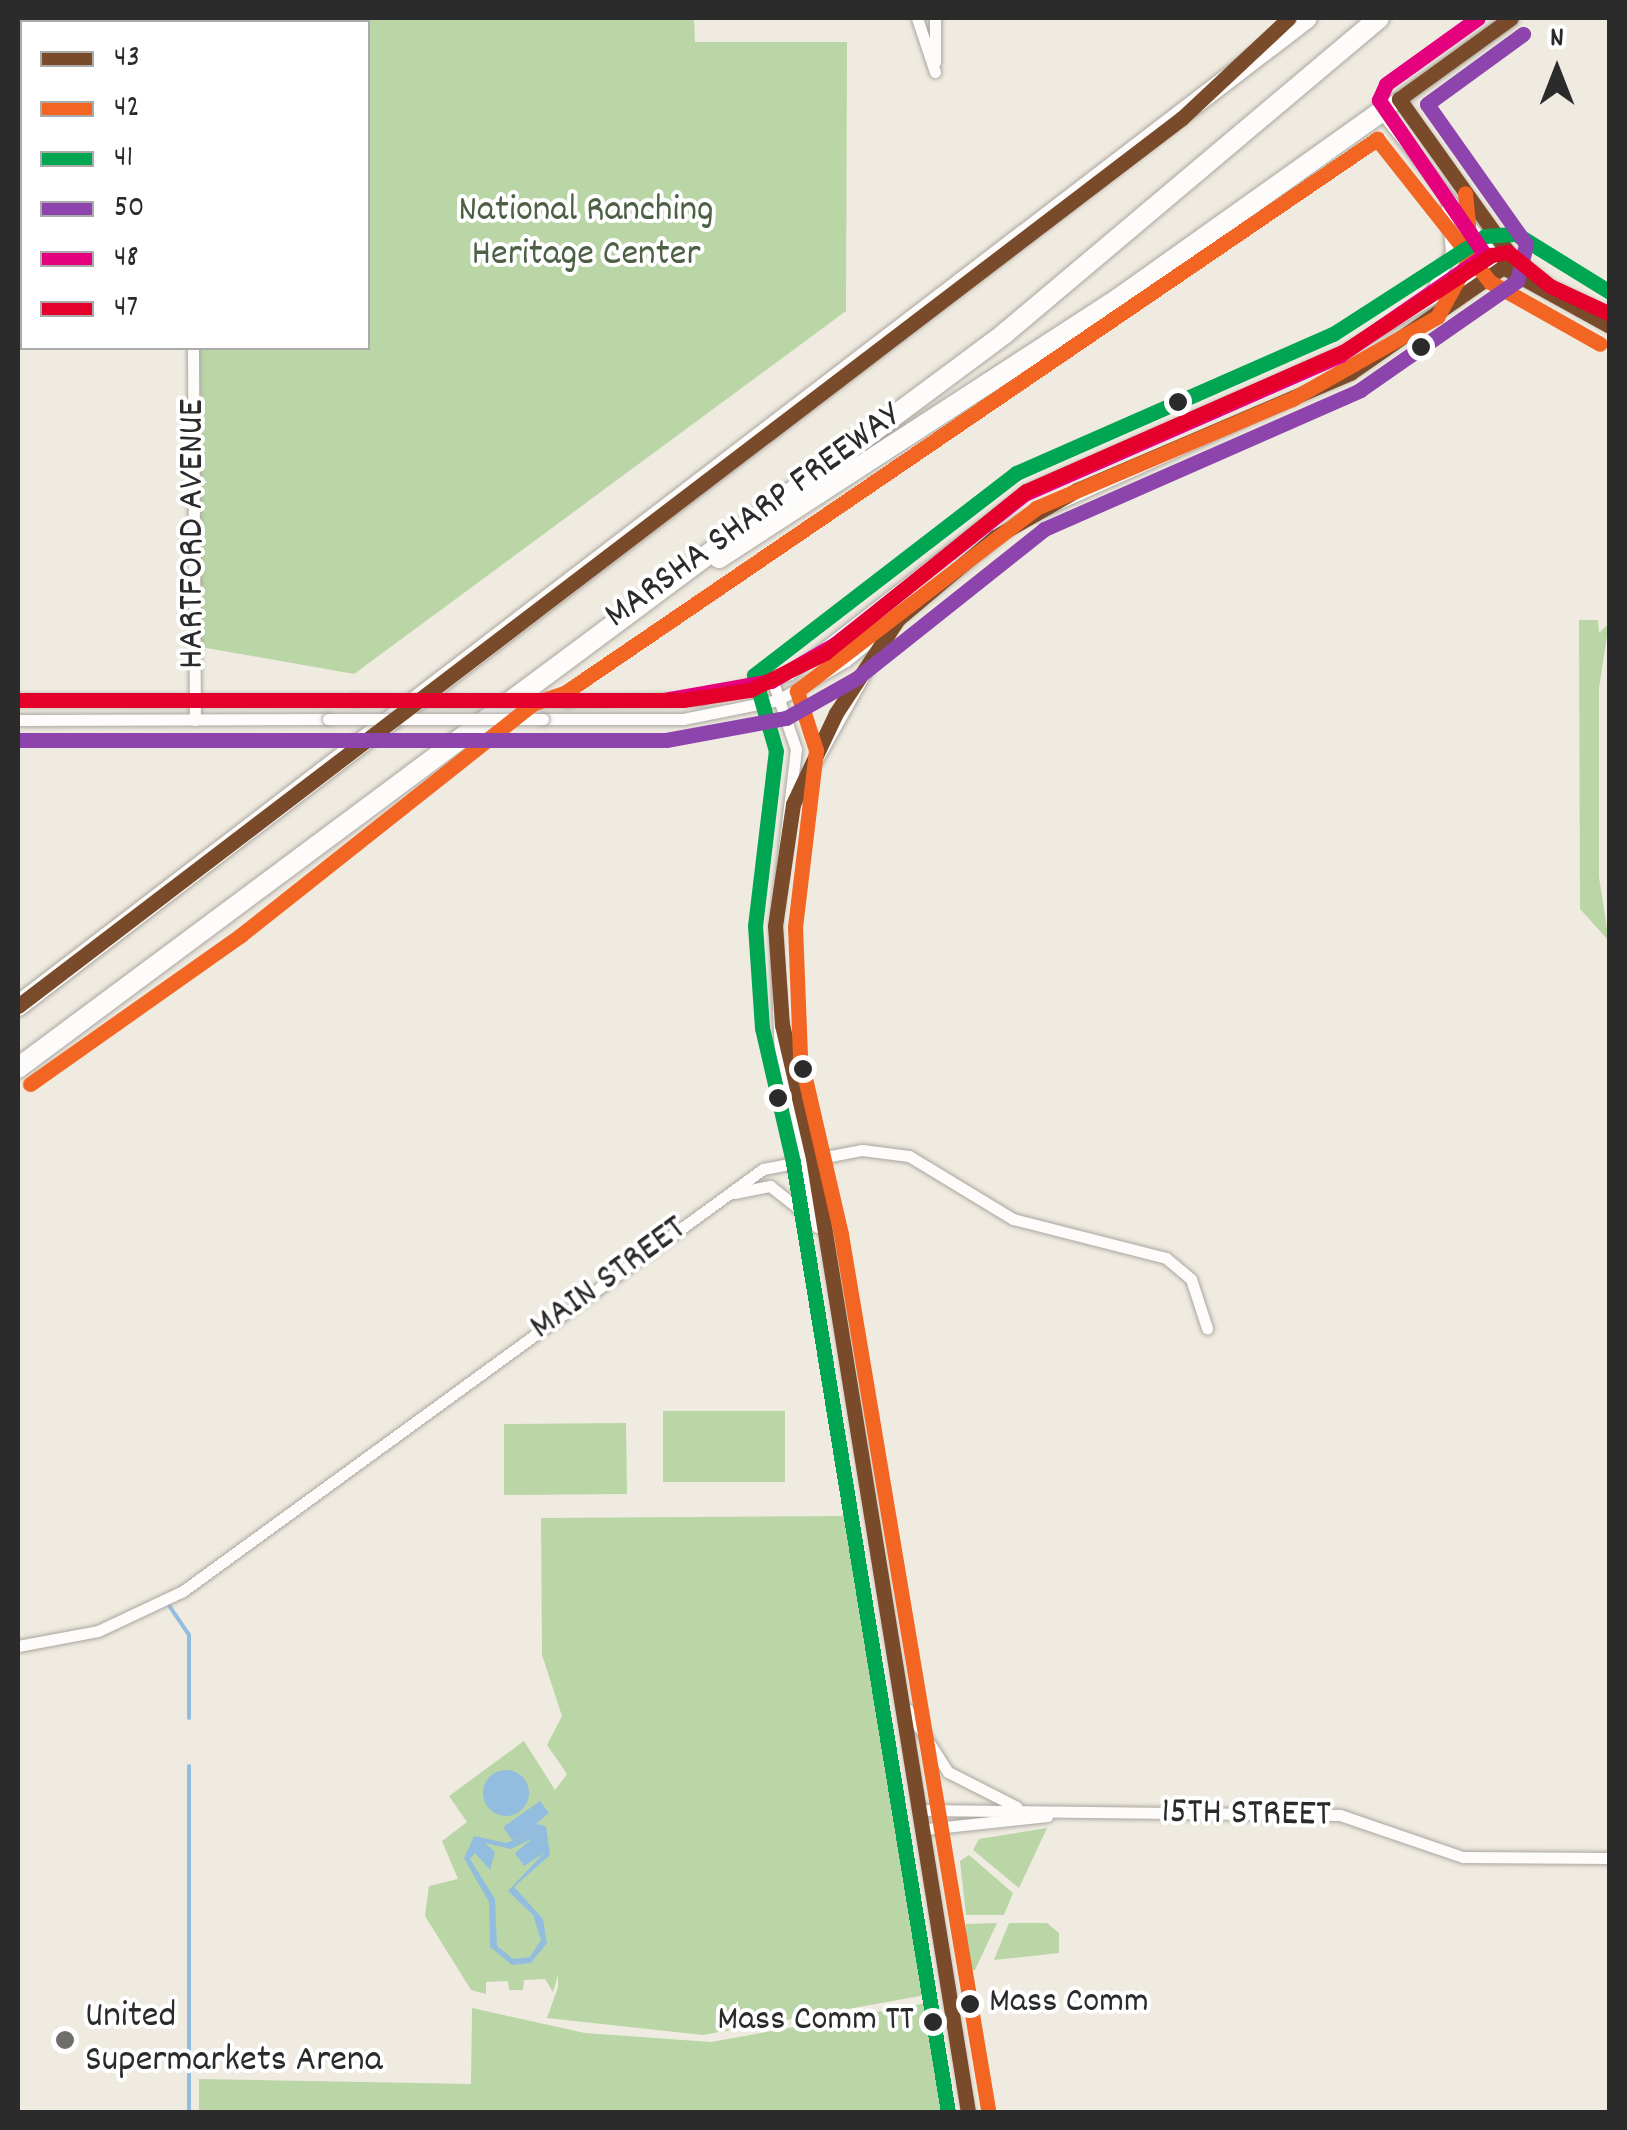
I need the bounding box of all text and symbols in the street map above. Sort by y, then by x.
legend [20,20,370,350]
north arrow [1507,20,1607,120]
text: N [1550,20,1564,60]
text: 43 [114,38,140,81]
text: 42 [114,88,140,131]
text: 41 [114,138,133,181]
text: 50 [114,188,144,231]
park label: National Ranching Heritage Center [458,189,714,278]
text: 48 [114,238,138,281]
text: 47 [114,288,138,331]
unlabelled marker [1411,337,1431,357]
unlabelled marker [1168,392,1188,412]
street label: MARSHA SHARP FREEWAY [597,394,911,640]
street label: HARTFORD AVENUE [171,399,217,669]
unlabelled marker [793,1059,813,1079]
unlabelled marker [768,1088,788,1108]
street label: MAIN STREET [522,1207,696,1351]
street label: 15TH STREET [1161,1791,1331,1839]
place label: Mass Comm [989,1982,1149,2026]
marker: Mass Comm [960,1994,980,2014]
place label: United Supermarkets Arena [85,1995,382,2084]
place label: Mass Comm TT [717,2000,914,2044]
marker: Mass Comm TT [923,2012,943,2032]
marker: United Supermarkets Arena [54,2029,76,2051]

